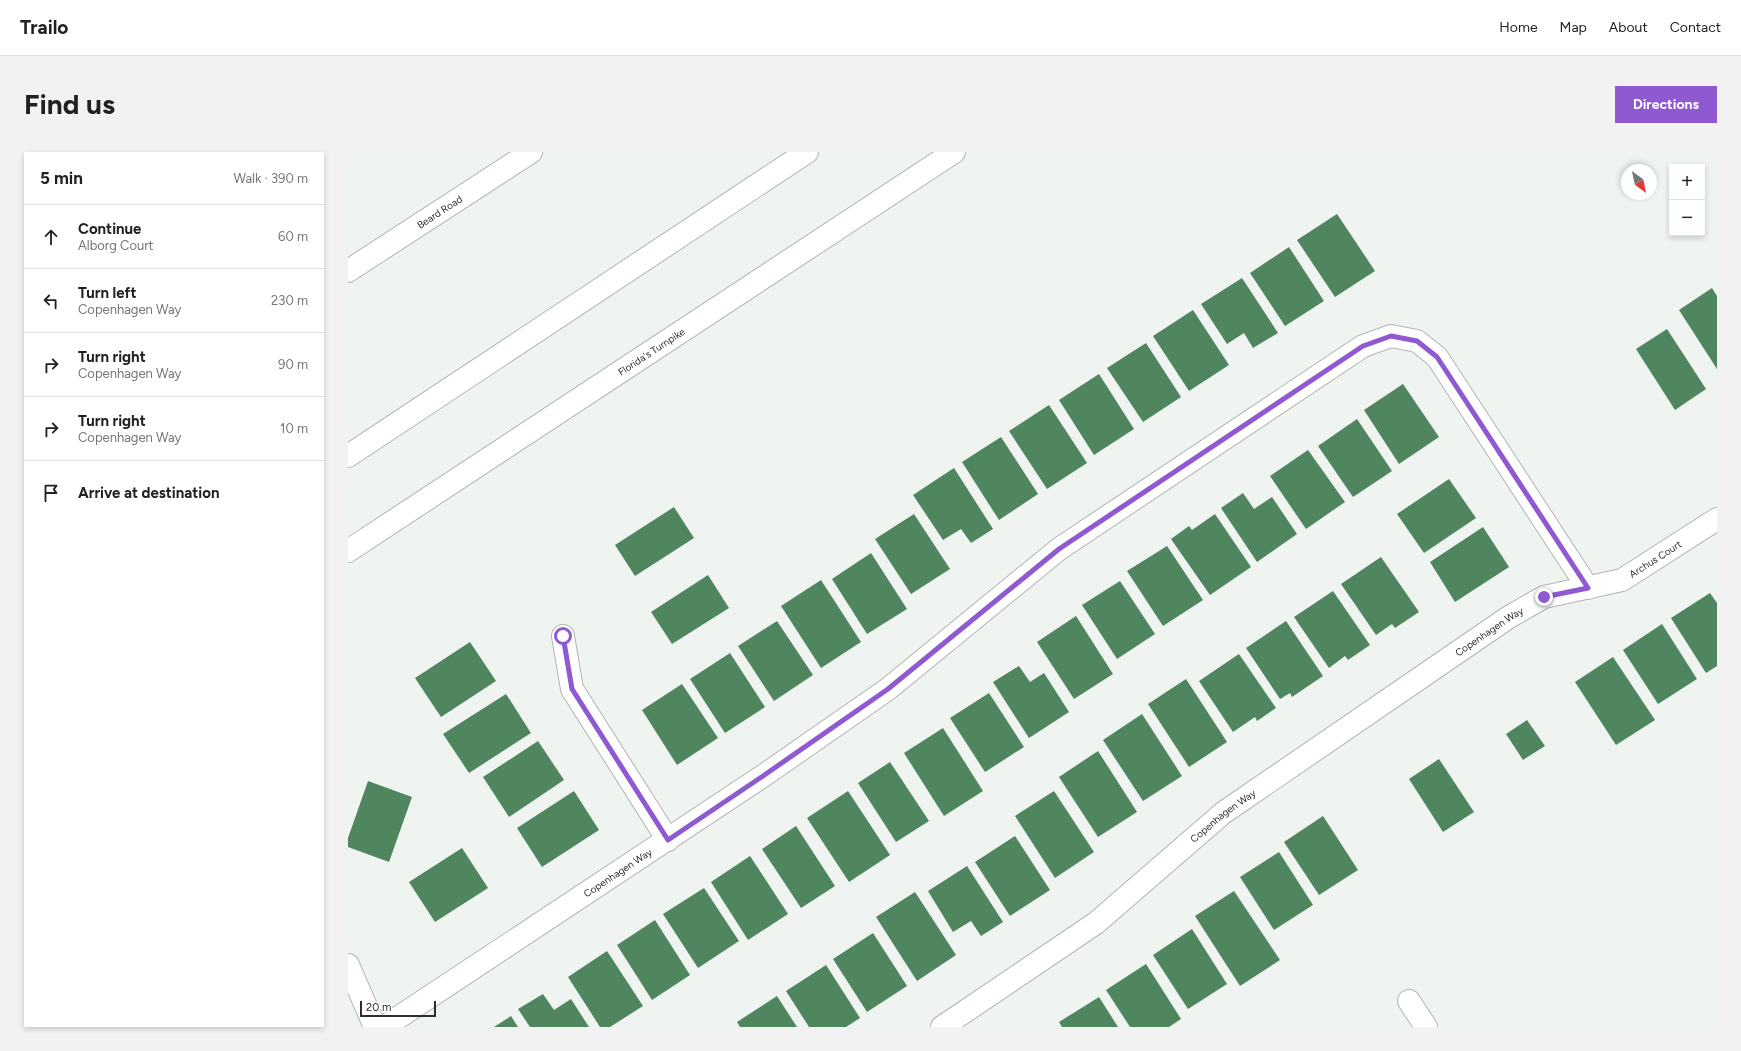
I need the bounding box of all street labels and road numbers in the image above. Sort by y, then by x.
street label: Beard Road [415,192,465,231]
street label: Florida's Turnpike [616,325,688,379]
street label: Archus Court [1627,537,1684,581]
street label: Copenhagen Way [1453,604,1526,659]
street label: Copenhagen Way [1188,786,1259,846]
street label: Copenhagen Way [581,845,655,900]

